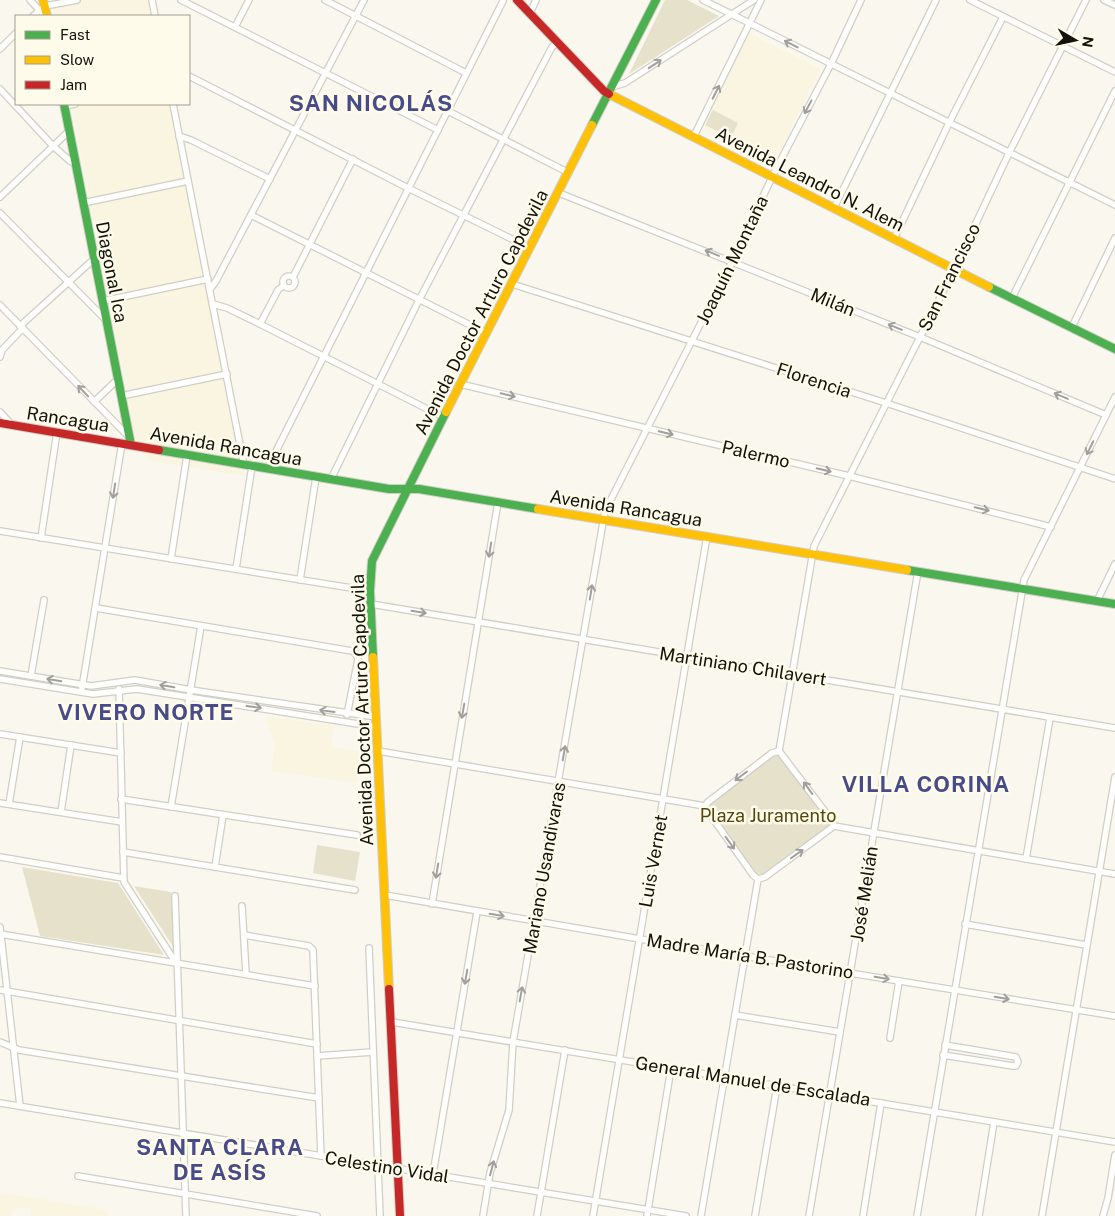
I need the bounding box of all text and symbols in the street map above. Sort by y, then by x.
legend [15,15,190,105]
north arrow [1050,15,1100,65]
text: Fast [60,26,90,43]
text: N [1079,35,1097,49]
one-way arrow [783,39,798,49]
text: Slow [60,51,95,68]
one-way arrow [647,59,661,69]
text: Jam [60,76,87,93]
one-way arrow [712,85,721,100]
district label: SAN NICOLÁS [289,90,453,116]
one-way arrow [803,99,812,114]
street label: Avenida Leandro N. Alem [712,122,908,236]
street label: Avenida Doctor Arturo Capdevila [410,186,552,438]
street label: Joaquín Montaña [692,192,772,328]
street label: Diagonal Ica [92,220,132,324]
street label: San Francisco [914,220,984,334]
one-way arrow [704,248,719,257]
street label: Milán [808,284,858,320]
one-way arrow [888,322,903,331]
street label: Florencia [774,358,854,402]
one-way arrow [77,384,89,397]
one-way arrow [499,391,515,400]
one-way arrow [1054,391,1069,401]
street label: Rancagua [25,402,111,436]
street label: Avenida Rancagua [148,422,304,470]
one-way arrow [657,429,673,438]
street label: Palermo [720,436,792,472]
one-way arrow [1085,440,1095,455]
one-way arrow [815,466,831,475]
one-way arrow [109,483,119,499]
street label: Avenida Rancagua [548,486,704,530]
one-way arrow [973,505,989,514]
one-way arrow [485,542,495,558]
street label: Avenida Doctor Arturo Capdevila [347,574,377,846]
one-way arrow [586,585,596,601]
one-way arrow [411,608,427,618]
street label: Martiniano Chilavert [658,642,828,690]
one-way arrow [46,674,62,684]
one-way arrow [159,680,175,690]
district label: VIVERO NORTE [58,699,234,725]
one-way arrow [458,702,468,718]
one-way arrow [245,703,261,713]
one-way arrow [320,705,336,715]
one-way arrow [560,745,570,761]
one-way arrow [735,771,748,782]
district label: VILLA CORINA [842,771,1010,797]
street label: Mariano Usandivaras [519,780,569,956]
one-way arrow [803,781,813,795]
park label: Plaza Juramento [700,805,836,826]
street label: Luis Vernet [634,813,672,909]
one-way arrow [725,836,735,850]
street label: José Melián [846,845,882,943]
one-way arrow [790,849,804,859]
one-way arrow [432,862,442,878]
one-way arrow [489,910,505,920]
street label: Madre María B. Pastorino [645,929,855,983]
one-way arrow [461,969,471,985]
one-way arrow [874,973,890,983]
one-way arrow [517,987,527,1003]
one-way arrow [993,993,1009,1003]
street label: General Manuel de Escalada [634,1052,872,1110]
district label: SANTA CLARA DE ASÍS [136,1134,304,1185]
street label: Celestino Vidal [323,1147,451,1187]
one-way arrow [488,1161,497,1177]

